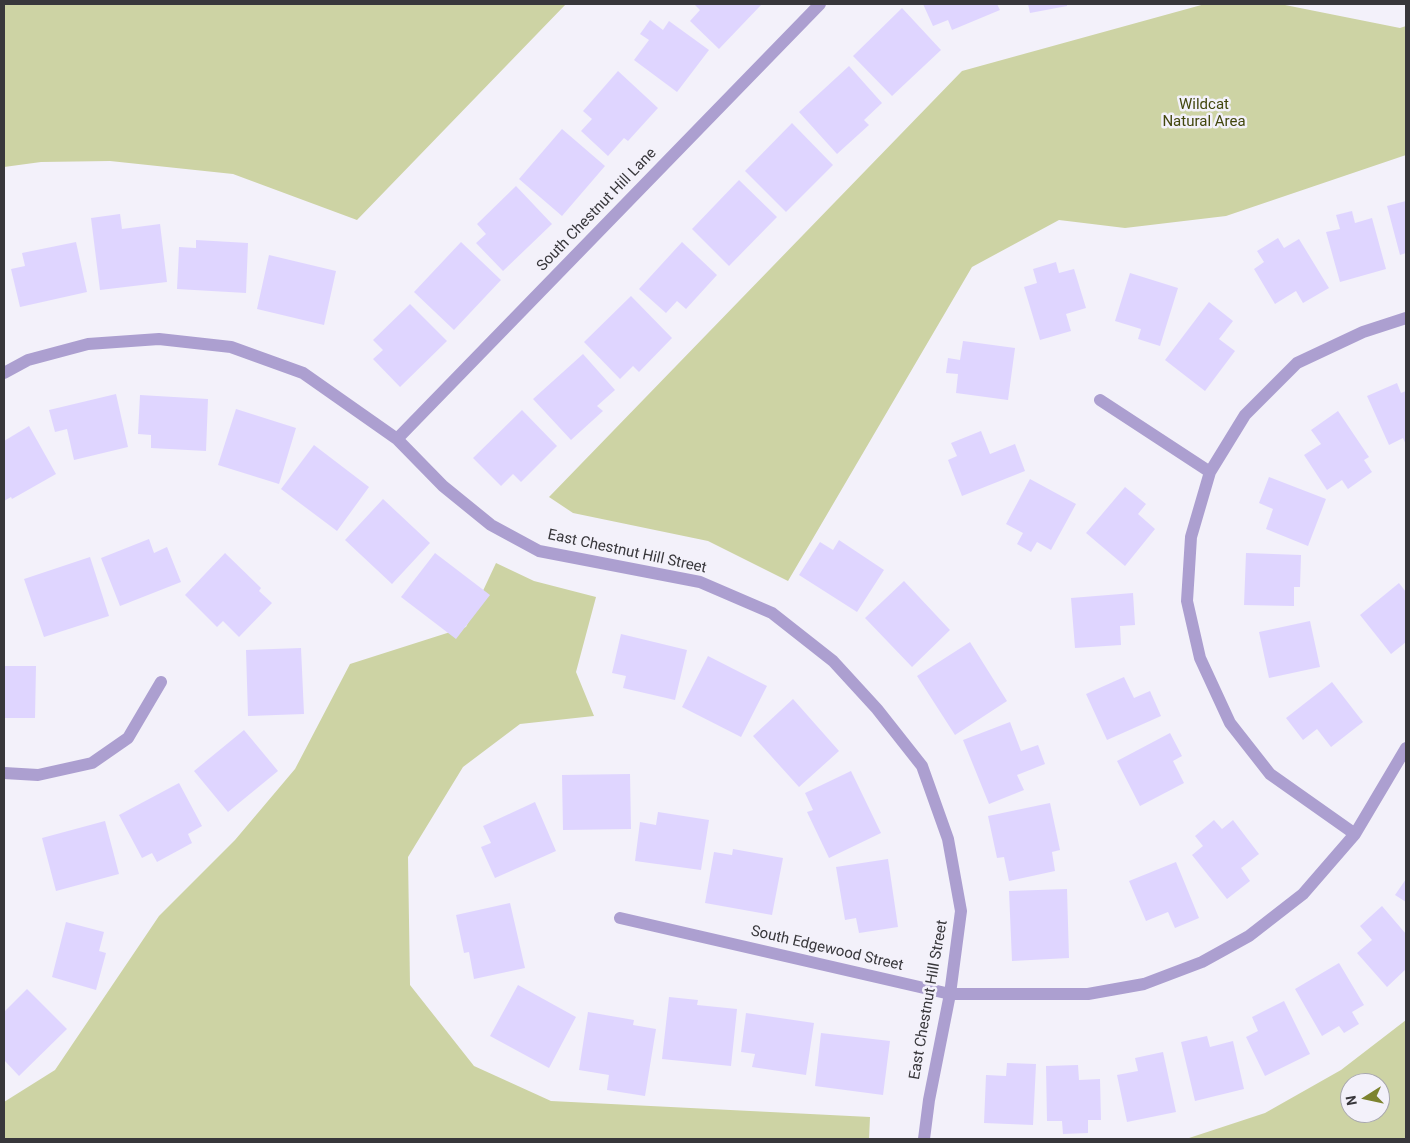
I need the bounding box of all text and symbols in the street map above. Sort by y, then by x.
park label: Wildcat Natural Area [1162,96,1246,131]
street label: South Chestnut Hill Lane [533,145,661,275]
street label: East Chestnut Hill Street [546,526,708,578]
street label: East Chestnut Hill Street [906,919,952,1081]
street label: South Edgewood Street [749,923,905,975]
north arrow [1340,1073,1390,1123]
text: N [1342,1094,1360,1107]

